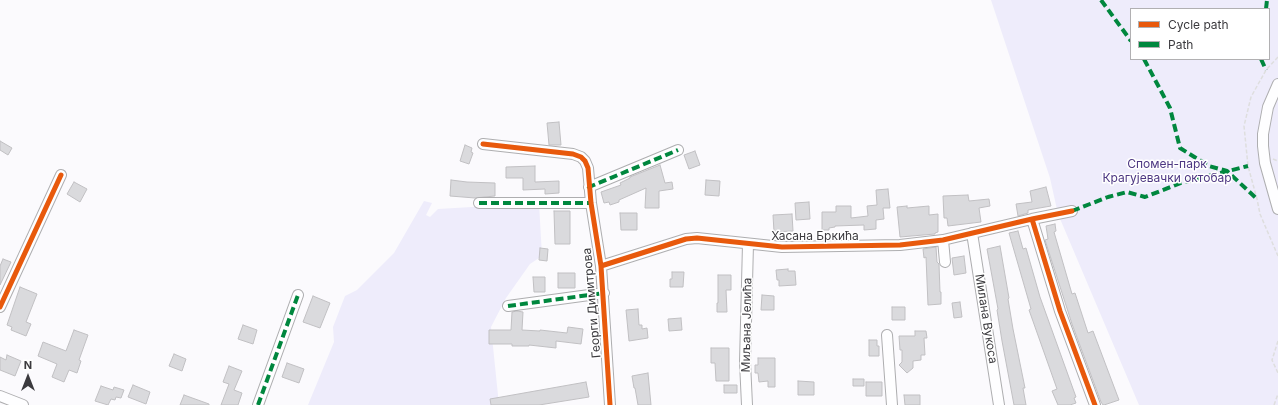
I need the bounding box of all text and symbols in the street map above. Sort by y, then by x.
legend [1130,8,1270,60]
text: Cycle path [1168,17,1229,32]
text: Path [1168,37,1193,52]
park label: Спомен-парк Крагујевачки октобар [1102,157,1232,185]
street label: Хасана Бркића [771,229,859,243]
street label: Георги Димитрова [580,247,604,359]
street label: Милана Вукоса [972,273,1000,365]
street label: Миљана Јелића [739,278,755,372]
north arrow [8,357,48,397]
text: N [24,358,32,372]

